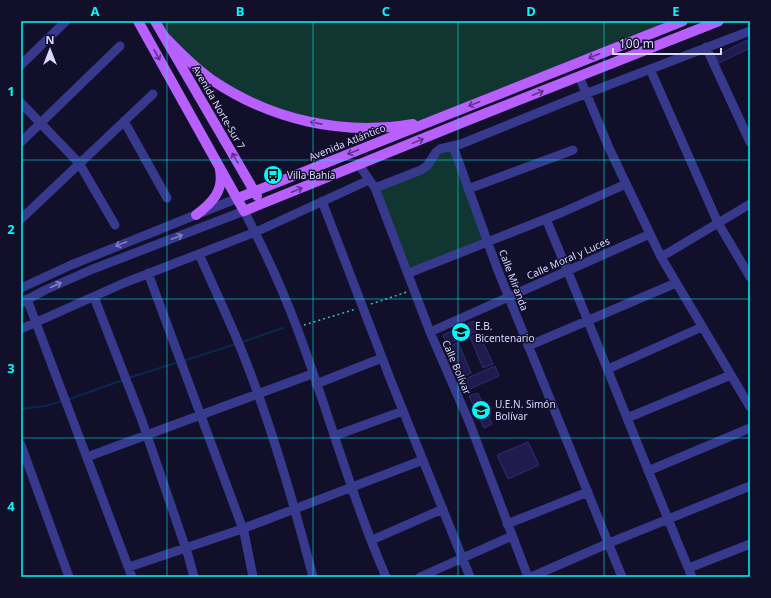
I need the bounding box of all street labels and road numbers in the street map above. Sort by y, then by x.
street label: Avenida Norte-Sur 7 [189,63,249,152]
street label: Avenida Atlántico [307,120,387,164]
street label: Calle Moral y Luces [524,233,612,283]
street label: Calle Miranda [496,247,532,313]
street label: Calle Bolívar [439,338,475,396]

